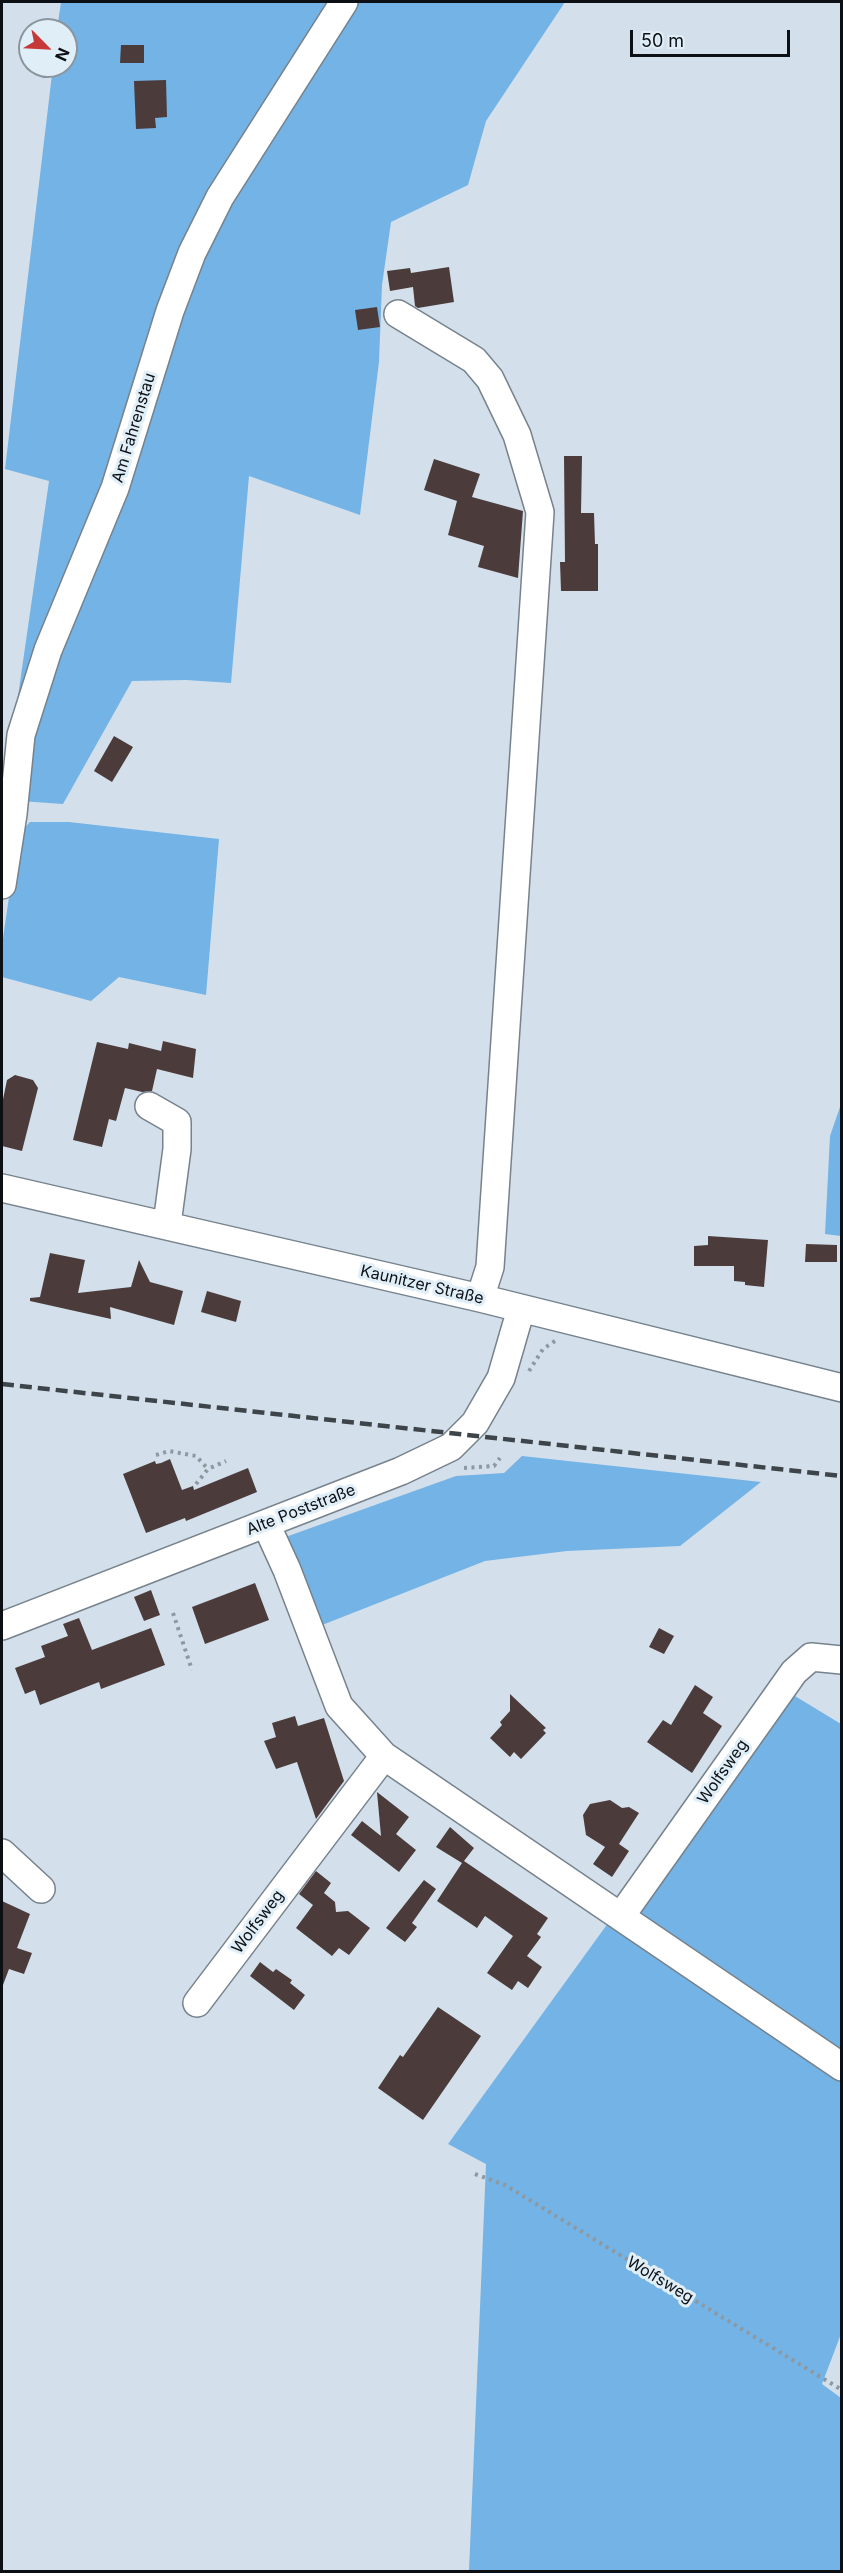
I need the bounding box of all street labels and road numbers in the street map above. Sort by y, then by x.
street label: Am Fahrenstau [108,371,160,485]
street label: Kaunitzer Straße [359,1261,485,1309]
street label: Alte Poststraße [244,1480,358,1540]
street label: Wolfsweg [694,1736,752,1808]
street label: Wolfsweg [228,1887,288,1957]
street label: Wolfsweg [623,2253,697,2307]

